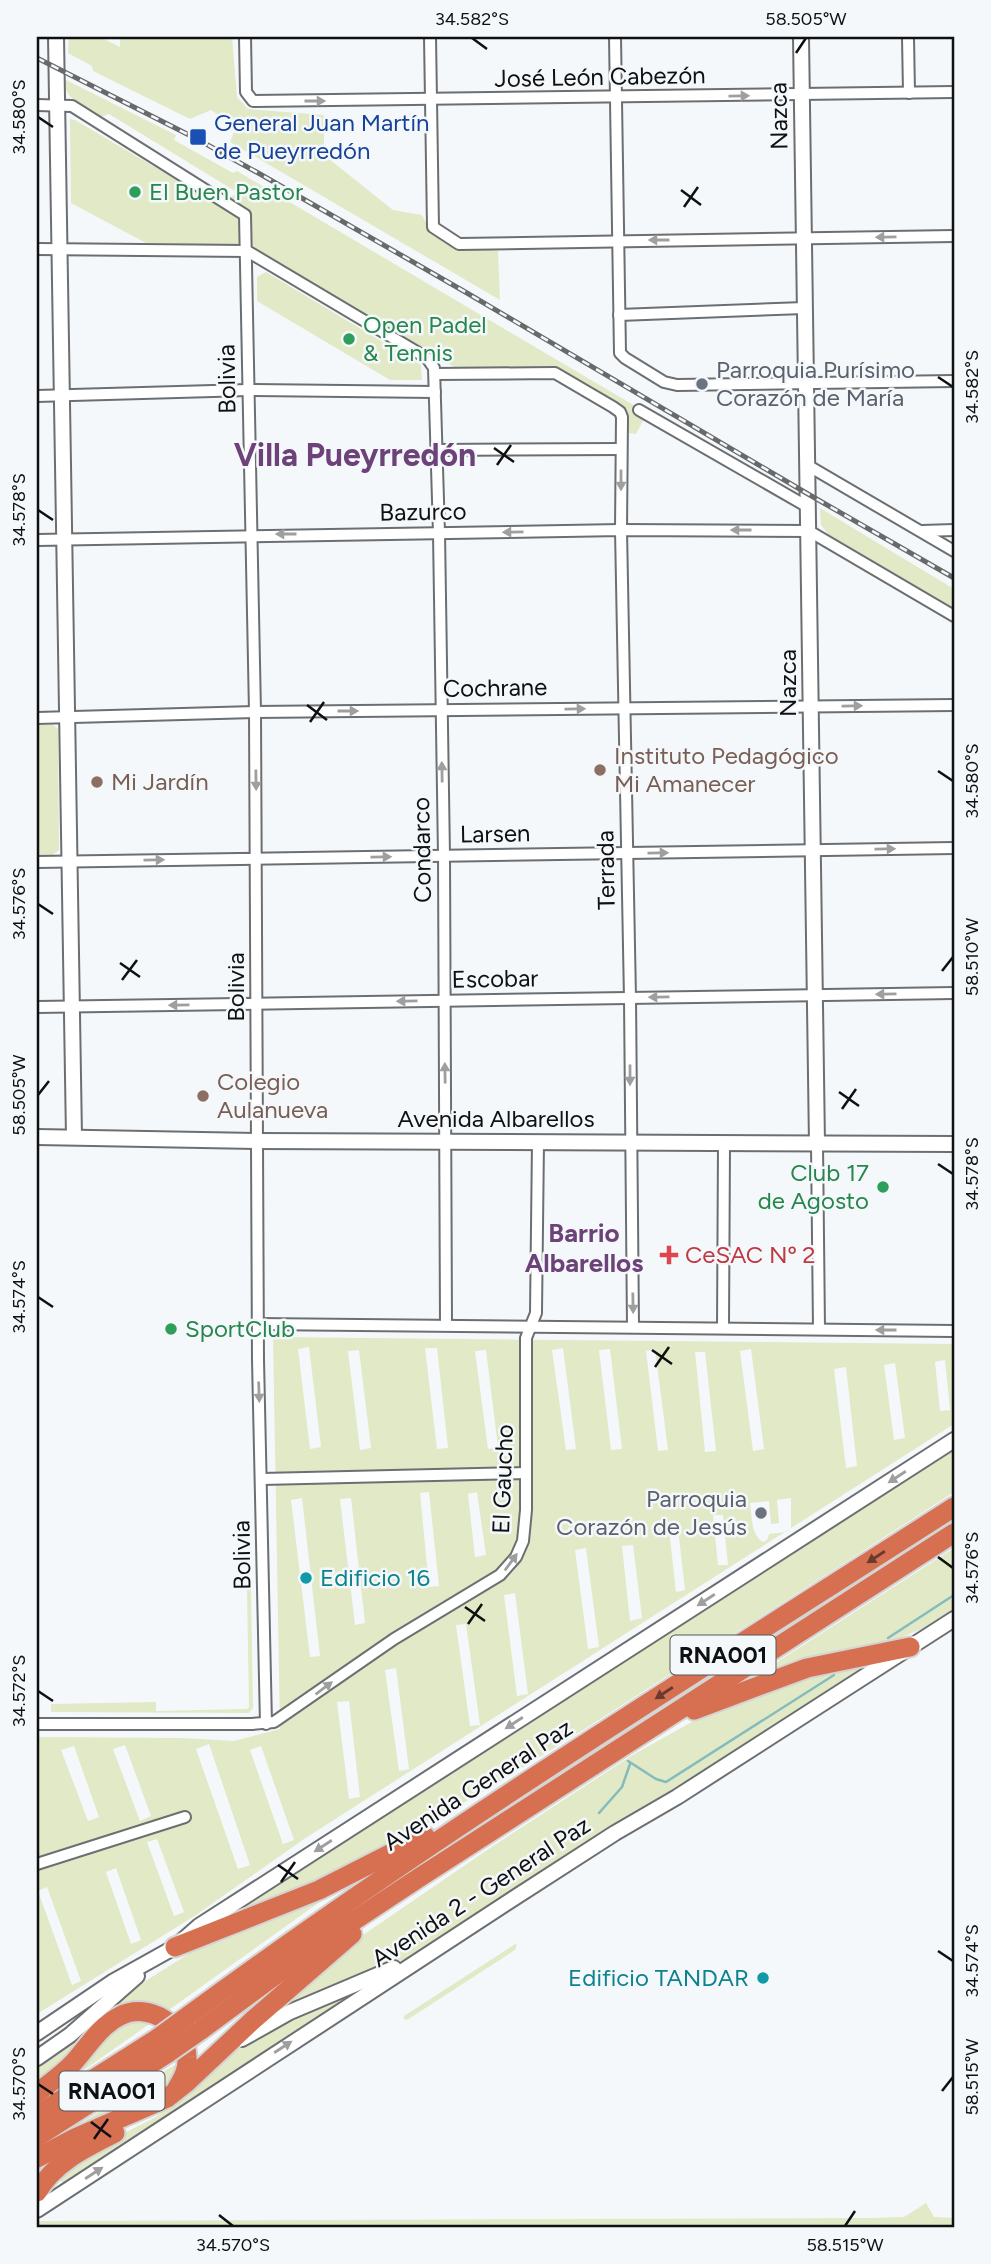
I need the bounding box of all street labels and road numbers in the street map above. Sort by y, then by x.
street label: José León Cabezón [494,60,706,93]
street label: Nazca [763,82,794,150]
street label: Bolivia [211,344,242,414]
street label: Bazurco [379,496,467,527]
street label: Nazca [773,649,802,717]
street label: Cochrane [443,672,547,703]
street label: Condarco [406,797,437,903]
street label: Larsen [459,818,530,849]
street label: Terrada [590,830,621,910]
street label: Bolivia [221,952,250,1022]
street label: Escobar [451,963,539,994]
street label: Avenida Albarellos [397,1104,595,1133]
street label: El Gaucho [486,1424,519,1534]
street label: Bolivia [226,1520,257,1590]
road number: RNA001 [670,1636,776,1674]
street label: Avenida General Paz [378,1713,578,1857]
street label: Avenida 2 - General Paz [366,1810,595,1973]
road number: RNA001 [60,2072,164,2110]

